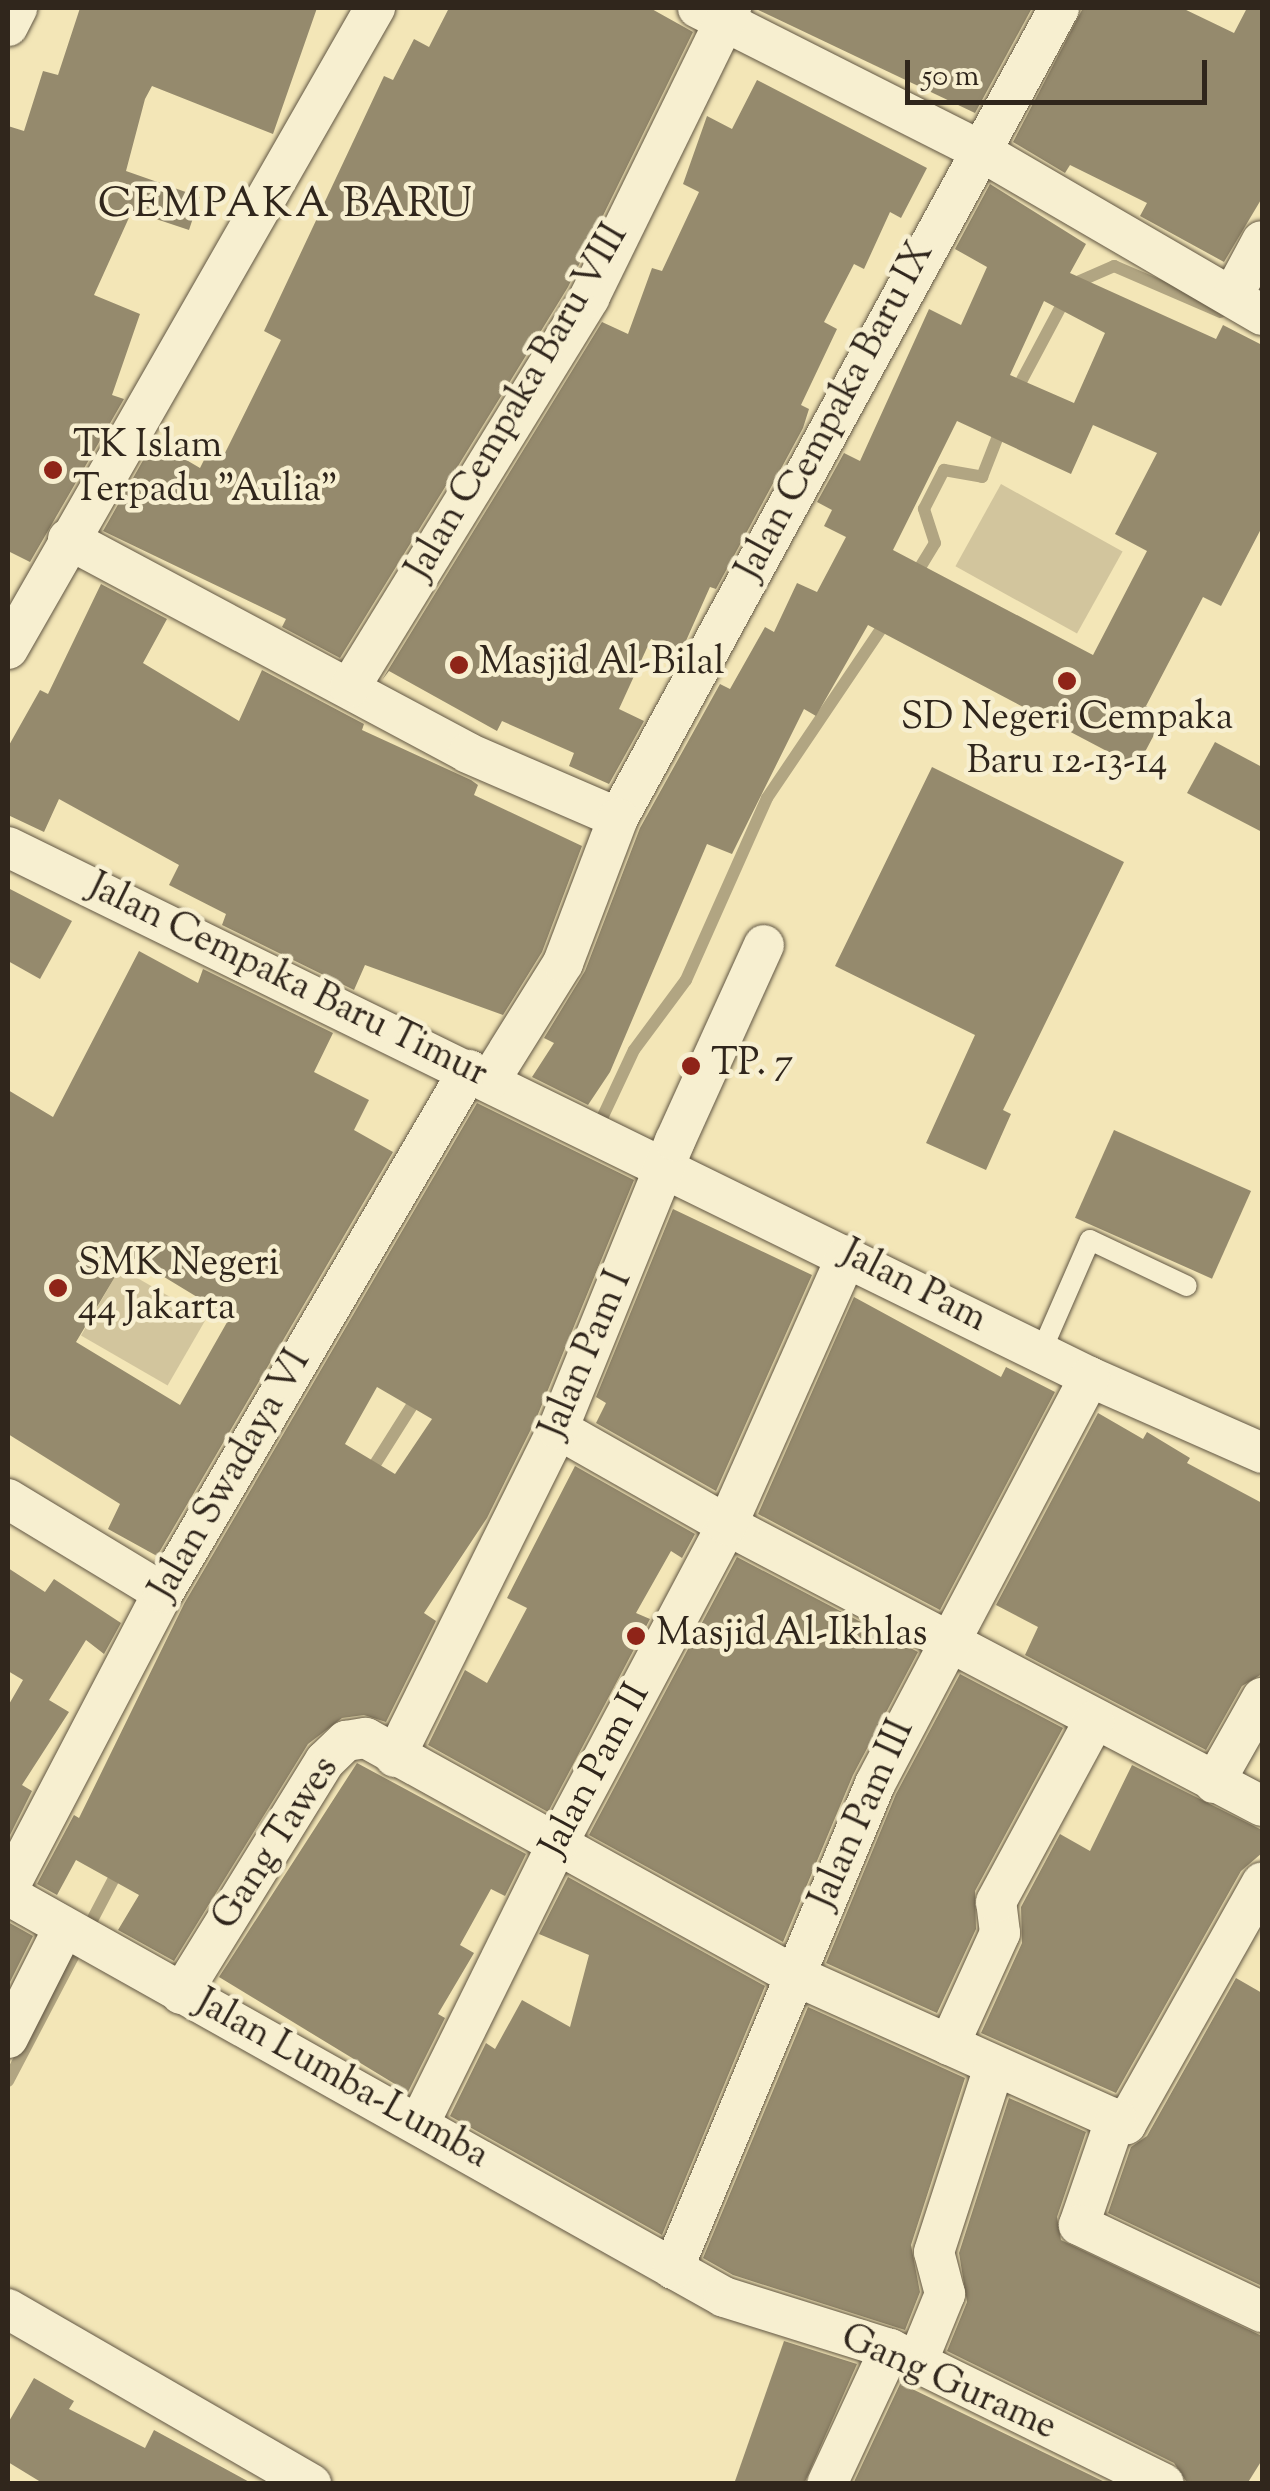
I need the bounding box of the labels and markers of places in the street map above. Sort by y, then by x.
place label: TK Islam Terpadu "Aulia" [73,425,338,514]
marker: TK Islam Terpadu "Aulia" [42,459,64,481]
place label: Masjid Al-Bilal [479,642,725,688]
marker: Masjid Al-Bilal [448,654,470,676]
marker: SD Negeri Cempaka Baru 12-13-14 [1056,670,1078,692]
place label: SD Negeri Cempaka Baru 12-13-14 [901,697,1233,786]
place label: TP. 7 [711,1043,793,1089]
marker: TP. 7 [680,1055,702,1077]
place label: SMK Negeri 44 Jakarta [78,1243,279,1332]
marker: SMK Negeri 44 Jakarta [47,1277,69,1299]
place label: Masjid Al-Ikhlas [656,1613,928,1659]
marker: Masjid Al-Ikhlas [625,1625,647,1647]

